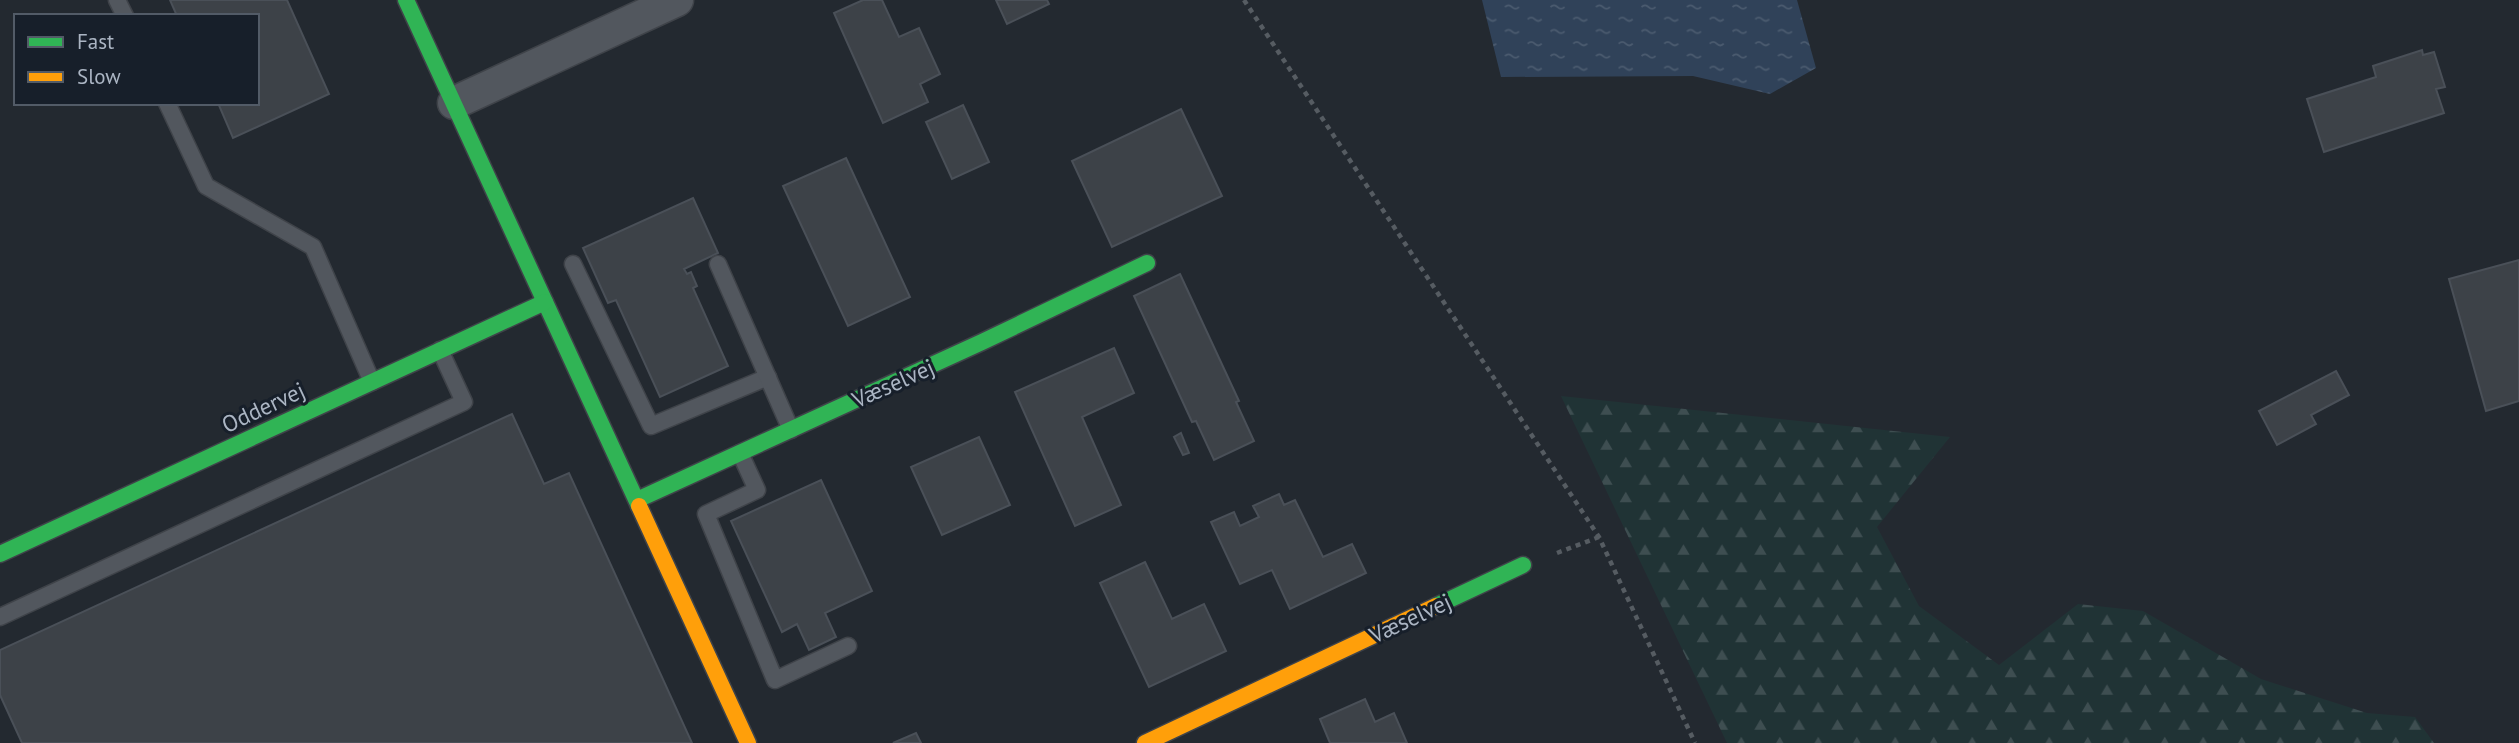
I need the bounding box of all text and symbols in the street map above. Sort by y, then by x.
legend [14,14,259,105]
text: Fast [77,28,114,55]
text: Slow [77,63,121,90]
street label: Væselvej [846,352,939,414]
street label: Oddervej [217,375,309,439]
street label: Væselvej [1364,586,1456,650]

